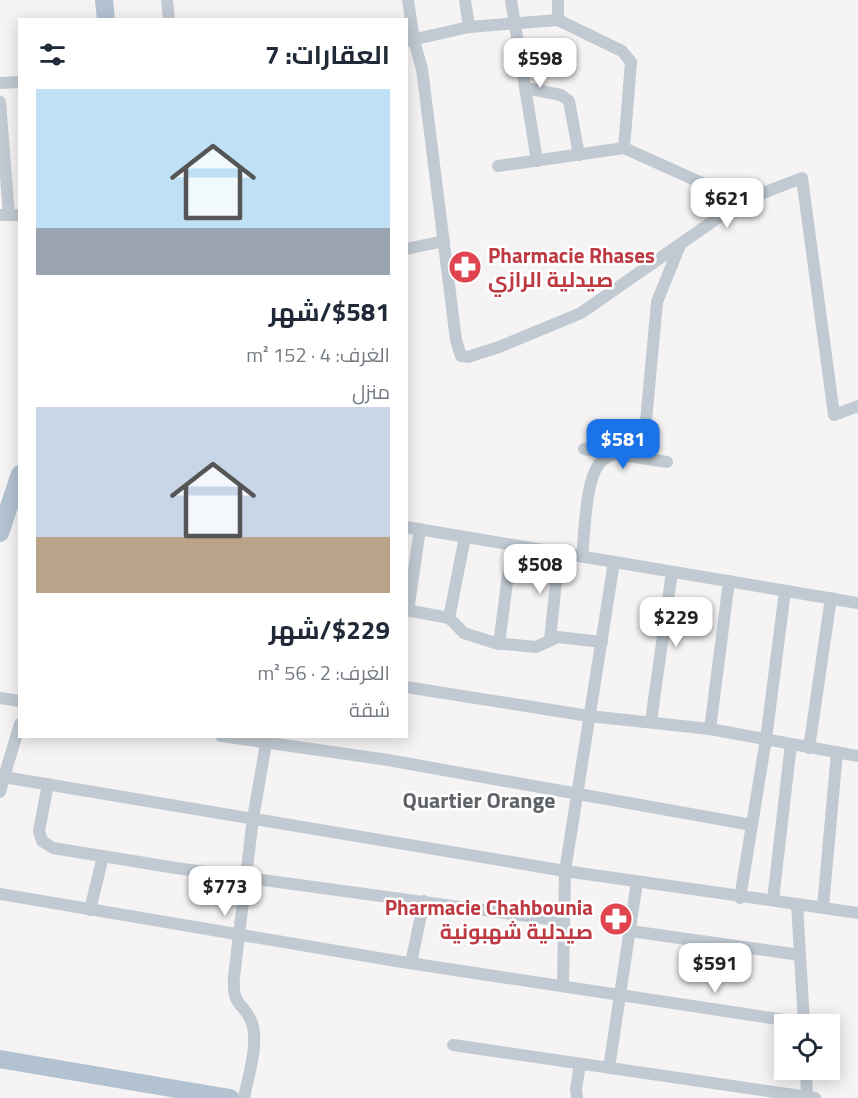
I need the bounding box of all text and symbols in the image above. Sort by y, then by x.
text: العقارات: 7 [265,35,390,74]
icon: filters [36,38,69,71]
pin: $598 [504,38,576,89]
text: $598 [518,42,562,73]
icon: home [159,128,267,236]
pin: $621 [691,178,763,229]
text: $621 [705,182,749,213]
place label: Pharmacie Rhases صيدلية الرازي [488,239,655,297]
pharmacy icon: Pharmacie Rhases صيدلية الرازي [447,249,483,285]
text: $581/شهر [269,292,390,331]
text: الغرف: 4 · 152 m² [246,339,390,370]
text: منزل [352,376,390,407]
pin: $581 [587,419,659,470]
text: $581 [601,423,645,454]
icon: home [159,446,267,554]
pin: $508 [504,544,576,595]
text: $508 [518,548,562,579]
pin: $229 [640,597,712,648]
text: $229 [654,601,698,632]
text: $229/شهر [269,610,390,649]
text: الغرف: 2 · 56 m² [258,657,390,688]
text: شقة [349,694,390,725]
district label: Quartier Orange [403,783,555,817]
pin: $773 [189,866,261,917]
text: $773 [203,870,247,901]
place label: Pharmacie Chahbounia صيدلية شهبونية [385,891,593,947]
pharmacy icon: Pharmacie Chahbounia صيدلية شهبونية [598,901,634,937]
pin: $591 [679,943,751,994]
text: $591 [693,947,737,978]
map controls [774,1014,840,1080]
button: locate [774,1014,840,1080]

